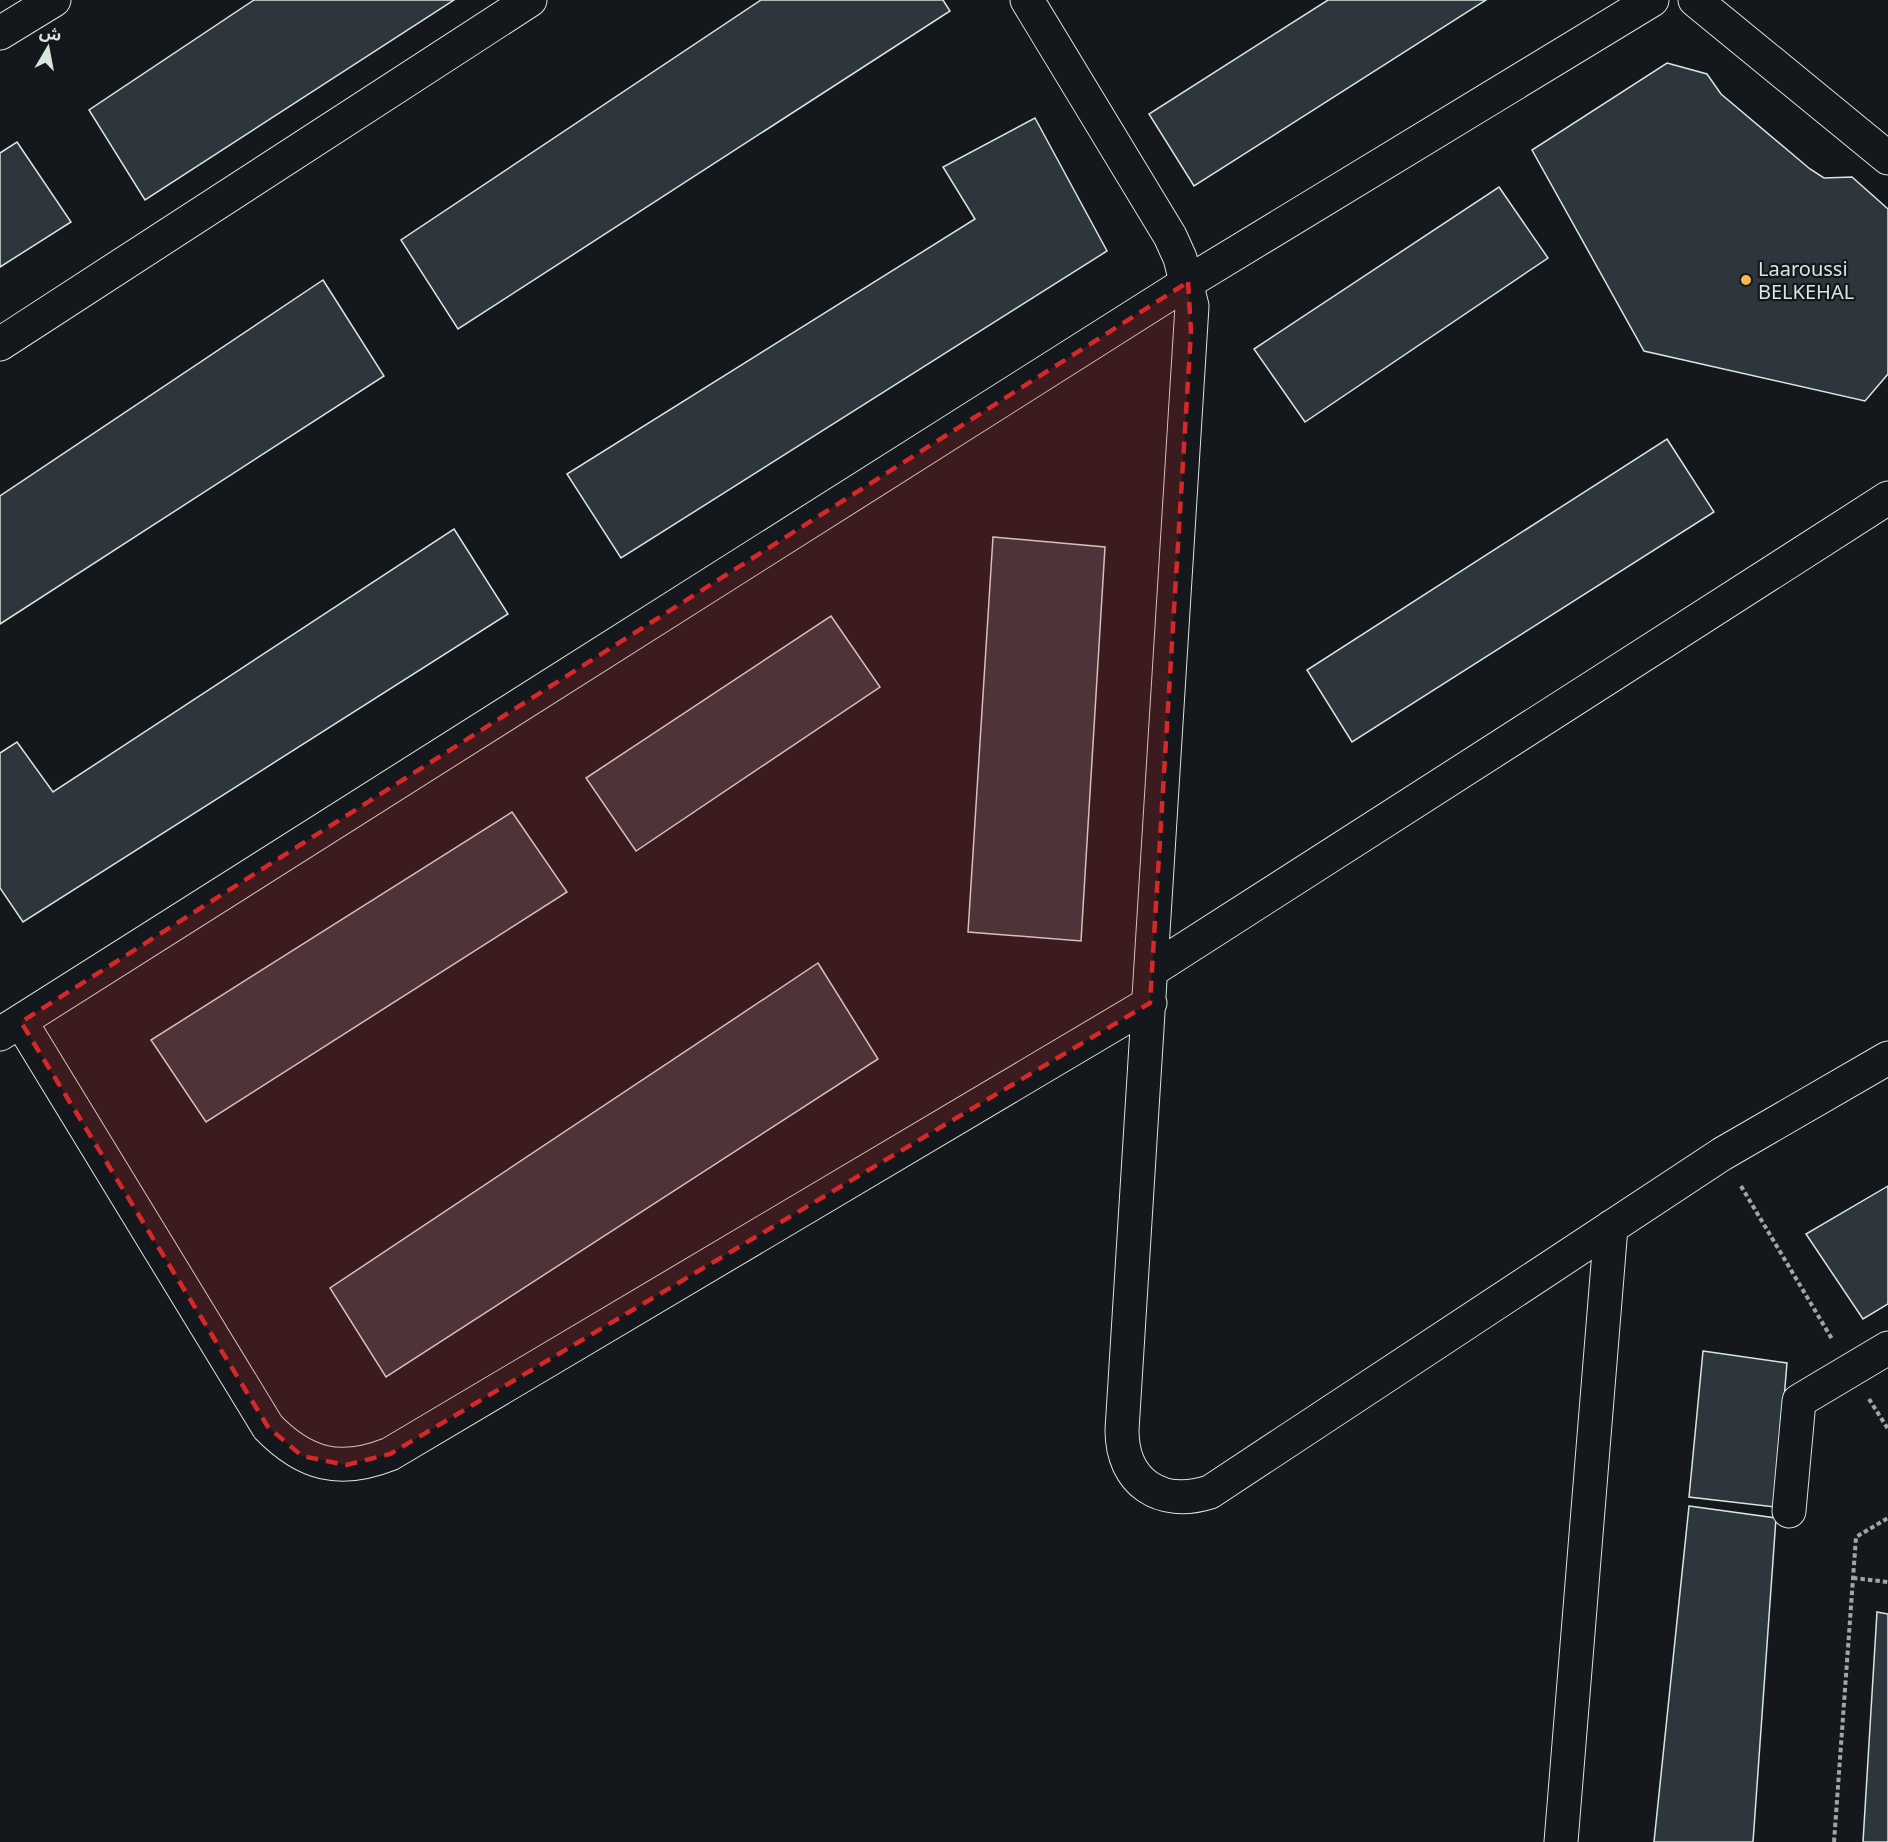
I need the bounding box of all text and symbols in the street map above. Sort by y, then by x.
north arrow [18,18,78,78]
text: ش [38,20,63,46]
place label: Laaroussi BELKEHAL [1758,255,1854,305]
marker: Laaroussi BELKEHAL [1739,273,1753,287]

